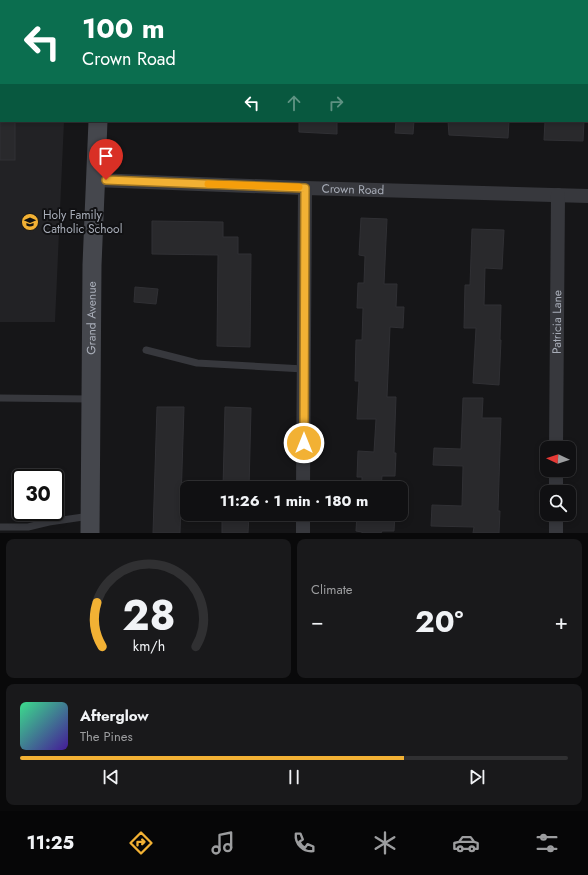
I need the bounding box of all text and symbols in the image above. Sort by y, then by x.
text: 100 m [82,8,165,49]
icon: left [16,16,68,68]
text: Crown Road [82,46,176,72]
icon: left [241,92,263,114]
icon: ahead [283,92,305,114]
icon: right [325,92,347,114]
pin [89,139,123,180]
icon: arrive [95,145,117,167]
street label: Crown Road [321,179,384,199]
place label: Holy Family Catholic School [43,206,122,238]
school or university icon: Holy Family Catholic School [20,212,40,232]
street label: Grand Avenue [82,281,101,355]
street label: Patricia Lane [548,290,566,354]
position arrow [283,422,325,464]
north arrow [540,441,576,477]
map controls [540,441,576,521]
speed limit sign: 30 [12,469,64,521]
button: search [540,485,576,521]
text: 11:26 · 1 min · 180 m [220,490,368,512]
text: Climate [311,580,352,599]
text: 28 [122,584,175,645]
text: 20° [415,600,463,643]
text: − [311,605,324,637]
text: + [554,605,568,637]
text: km/h [132,635,165,655]
text: Afterglow [80,705,149,727]
text: The Pines [80,727,133,746]
icon: previous [100,766,122,788]
icon: pause [283,766,305,788]
icon: next [466,766,488,788]
icon: directions [127,829,155,857]
icon: music [209,829,237,857]
icon: phone [290,829,318,857]
icon: climate [371,829,399,857]
icon: car [452,829,480,857]
icon: filters [533,829,561,857]
text: 11:25 [27,830,74,856]

